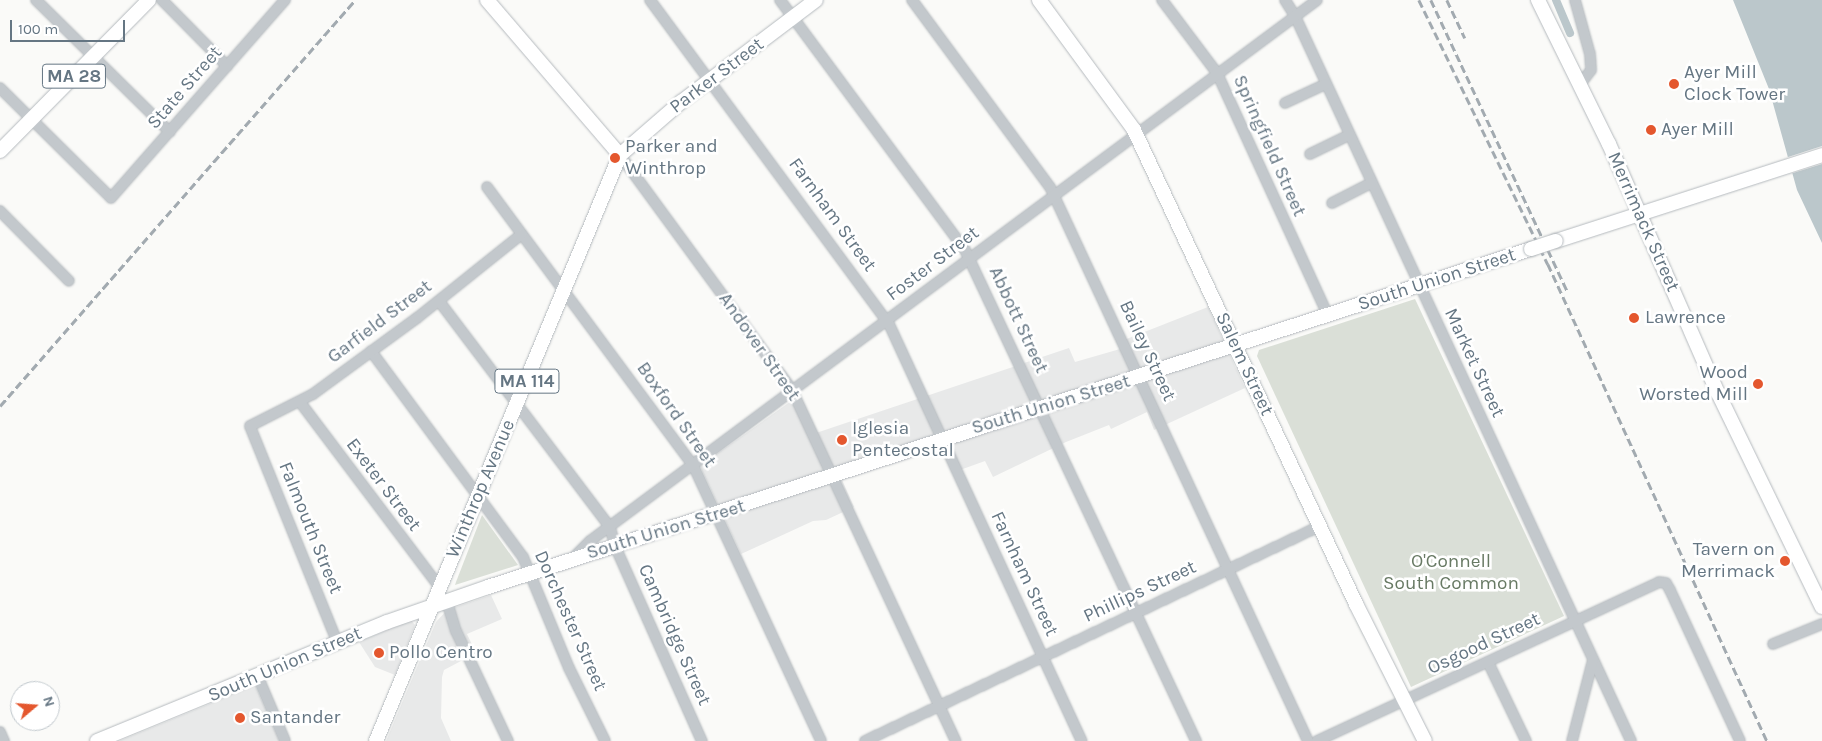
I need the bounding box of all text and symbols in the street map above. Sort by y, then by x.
scale bar [12,10,128,42]
text: 100 m [18,20,58,38]
street label: Parker Street [665,33,769,119]
street label: State Street [143,42,227,134]
road number: MA 28 [42,60,106,92]
place label: Ayer Mill Clock Tower [1684,62,1785,106]
street label: Springfield Street [1228,72,1310,220]
marker: Ayer Mill Clock Tower [1668,78,1680,90]
place label: Ayer Mill [1661,119,1734,141]
marker: Ayer Mill [1645,124,1657,136]
place label: Parker and Winthrop [625,136,718,180]
street label: Merrimack Street [1602,149,1684,295]
marker: Parker and Winthrop [609,152,621,164]
street label: Farnham Street [783,154,881,276]
street label: Foster Street [882,222,984,306]
street label: South Union Street [1355,244,1519,316]
street label: Abbott Street [983,263,1053,377]
street label: Garfield Street [323,275,437,369]
street label: Andover Street [713,289,805,405]
street label: Bailey Street [1114,297,1180,405]
street label: Market Street [1439,305,1509,421]
place label: Lawrence [1645,307,1726,329]
street label: Salem Street [1210,309,1278,419]
marker: Lawrence [1627,311,1641,325]
street label: Boxford Street [631,358,721,472]
place label: Wood Worsted Mill [1639,362,1748,406]
road number: MA 114 [493,366,561,396]
street label: South Union Street [969,370,1133,440]
marker: Wood Worsted Mill [1752,378,1764,390]
street label: Winthrop Avenue [442,416,520,562]
place label: Iglesia Pentecostal [852,418,954,462]
street label: Exeter Street [341,434,425,536]
marker: Iglesia Pentecostal [836,434,848,446]
street label: Falmouth Street [273,459,347,597]
street label: South Union Street [584,495,748,565]
street label: Farnham Street [985,508,1063,640]
place label: Tavern on Merrimack [1681,539,1775,583]
street label: Dorchester Street [529,547,611,695]
park label: O'Connell South Common [1383,551,1519,595]
marker: Tavern on Merrimack [1779,555,1791,567]
street label: Phillips Street [1080,556,1200,628]
street label: Cambridge Street [633,561,715,709]
street label: Osgood Street [1424,608,1544,680]
street label: South Union Street [205,622,365,708]
place label: Pollo Centro [389,642,493,664]
marker: Pollo Centro [373,647,385,659]
north arrow [10,681,60,731]
text: N [39,694,58,709]
place label: Santander [250,707,340,729]
marker: Santander [234,712,246,724]

